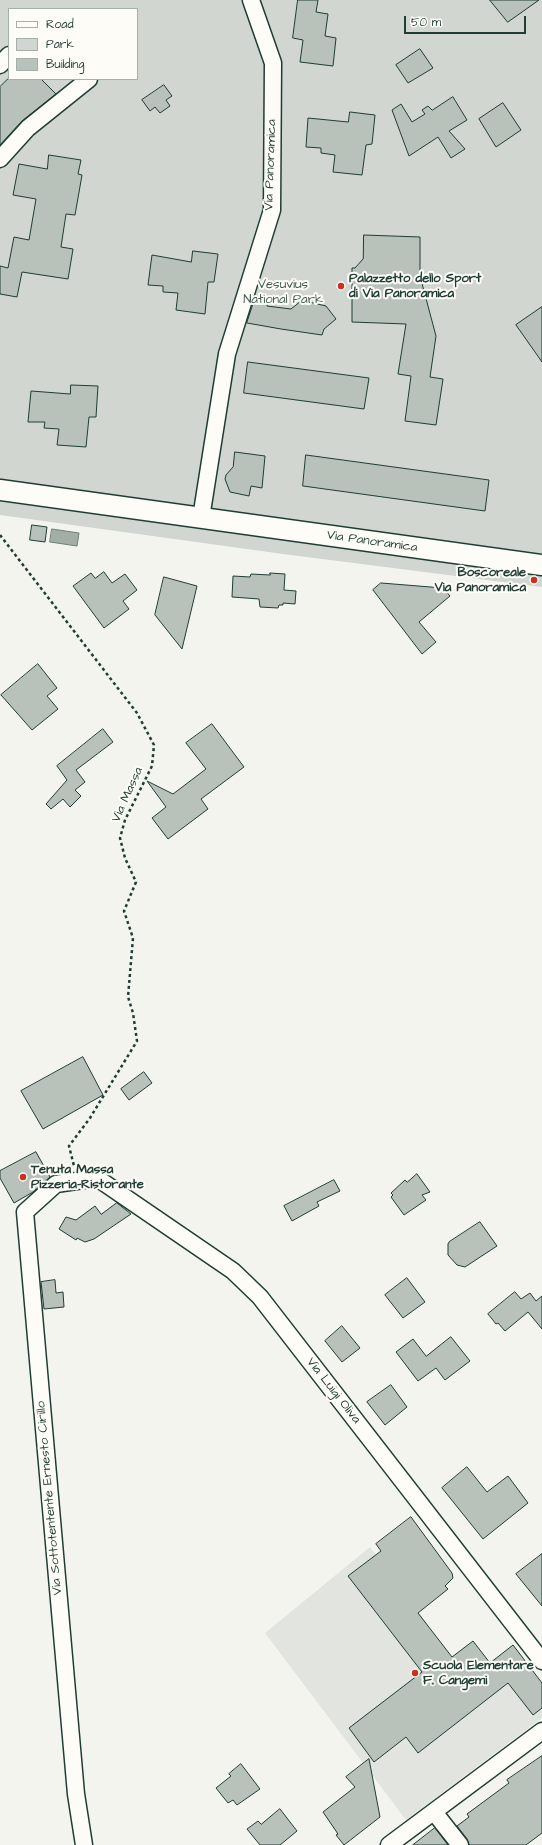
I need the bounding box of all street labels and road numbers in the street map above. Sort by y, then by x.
street label: Via Panoramica [262,119,280,211]
street label: Via Panoramica [326,528,418,556]
street label: Via Massa [109,765,147,825]
street label: Via Luigi Oliva [302,1355,364,1427]
street label: Via Sottotentente Ernesto Cirillo [34,1400,66,1596]

